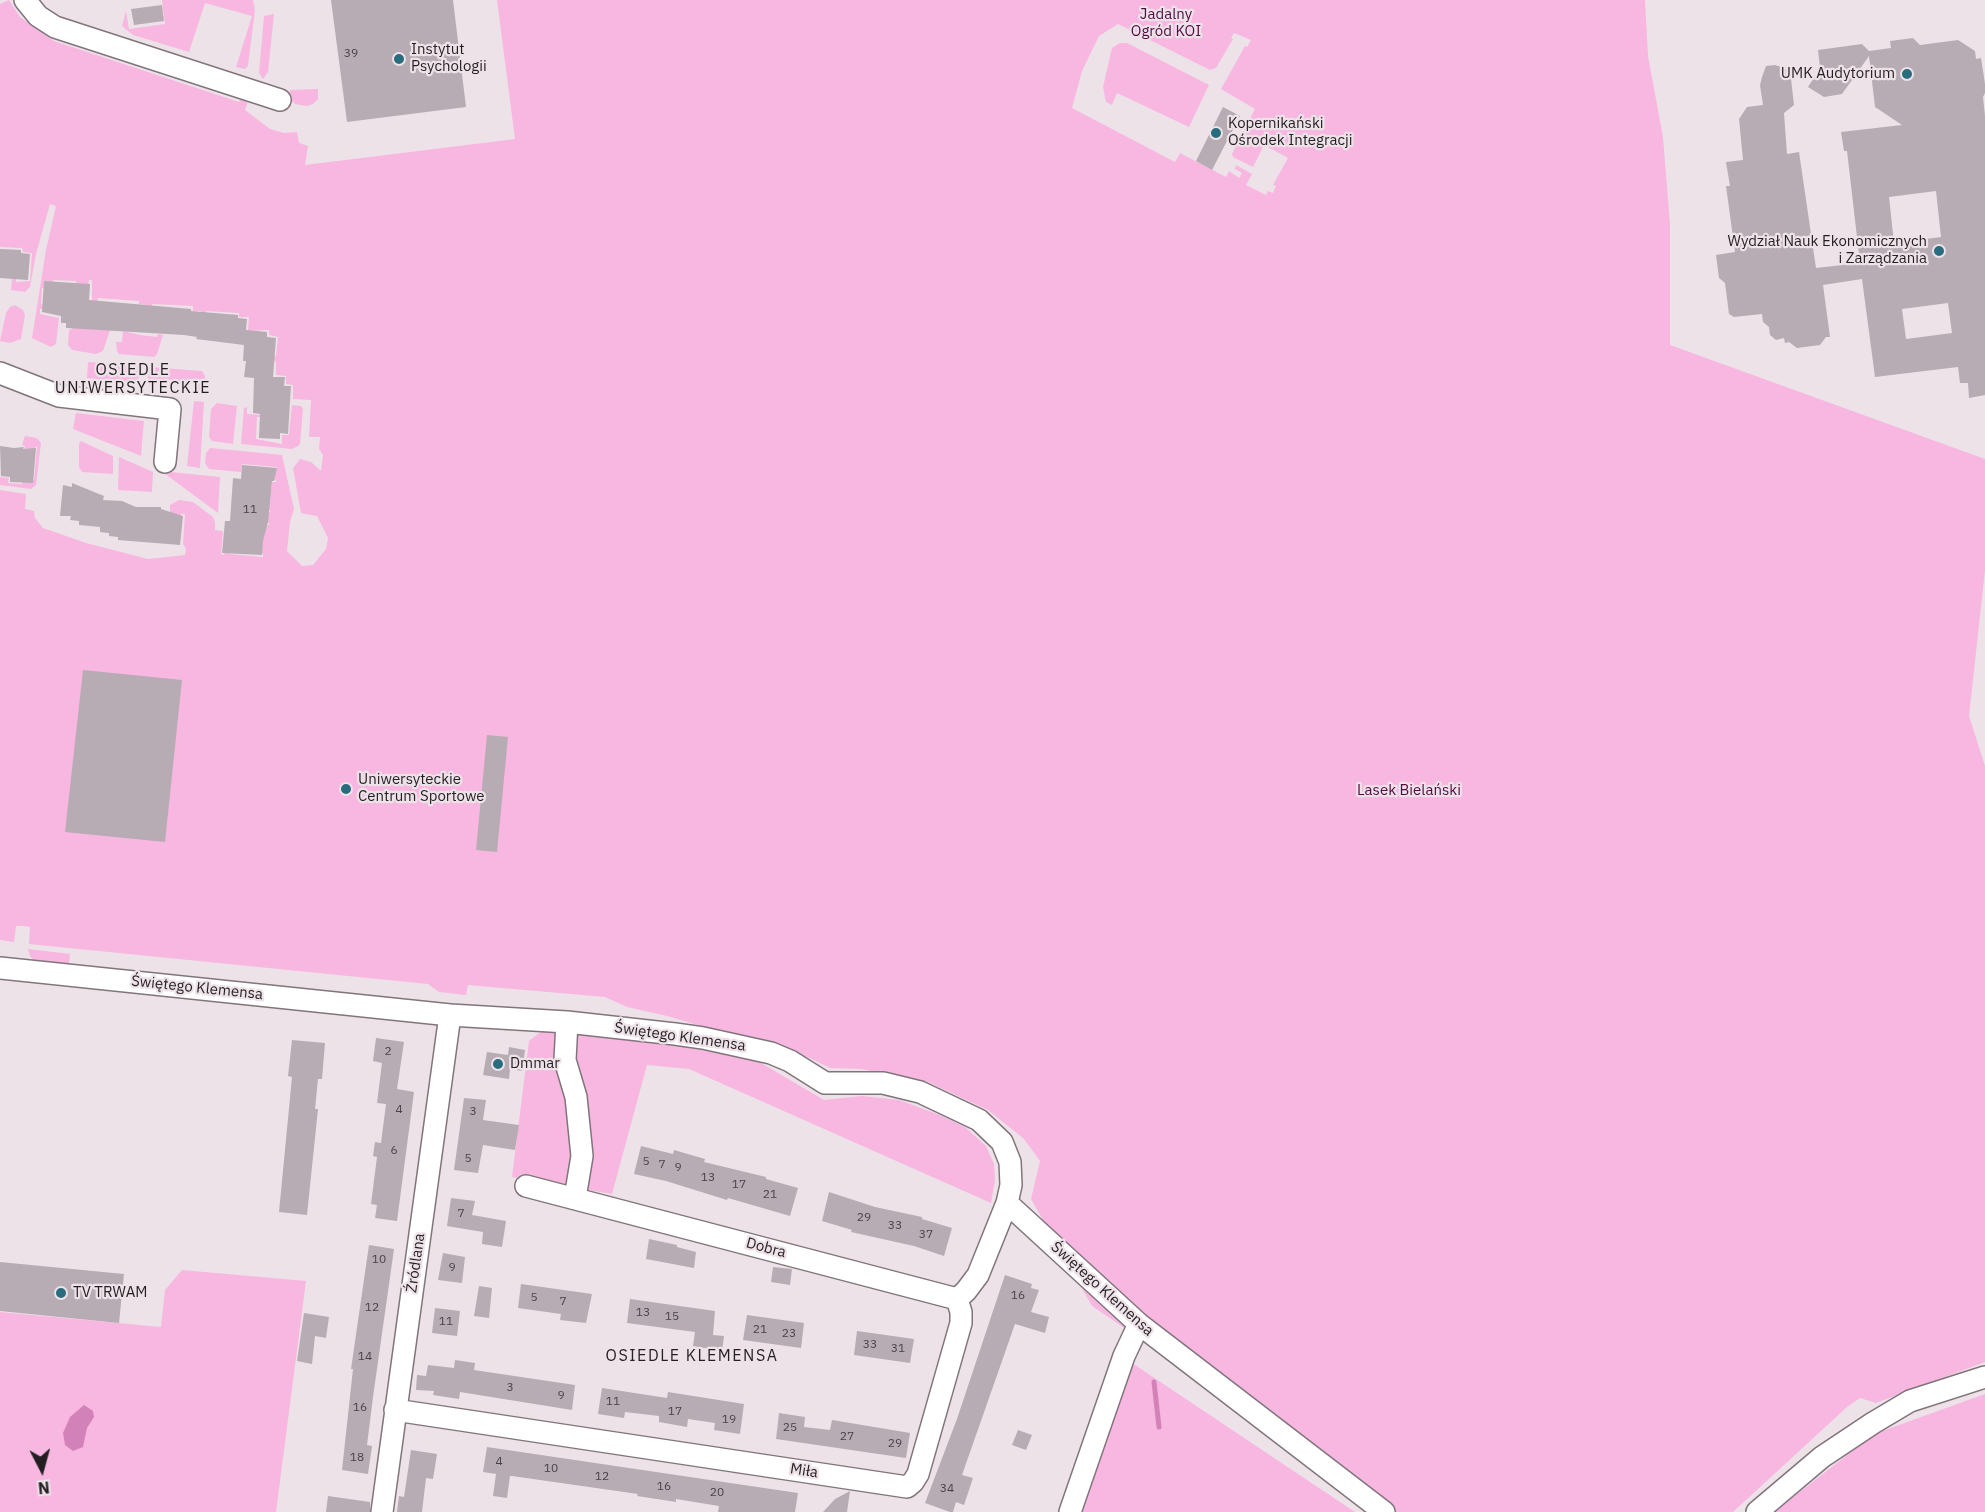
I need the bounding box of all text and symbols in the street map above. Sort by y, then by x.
park label: Jadalny Ogród KOI [1131,6,1201,41]
place label: Instytut Psychologii [411,41,487,76]
house number: 39 [344,47,358,61]
marker: Instytut Psychologii [392,52,406,66]
place label: UMK Audytorium [1781,65,1895,83]
marker: UMK Audytorium [1900,67,1914,81]
place label: Kopernikański Ośrodek Integracji [1228,115,1353,150]
marker: Kopernikański Ośrodek Integracji [1209,126,1223,140]
place label: Wydział Nauk Ekonomicznych i Zarządzania [1728,233,1927,268]
marker: Wydział Nauk Ekonomicznych i Zarządzania [1932,244,1946,258]
district label: OSIEDLE UNIWERSYTECKIE [55,360,211,398]
house number: 11 [243,503,257,517]
place label: Uniwersyteckie Centrum Sportowe [358,771,485,806]
marker: Uniwersyteckie Centrum Sportowe [339,782,353,796]
park label: Lasek Bielański [1357,782,1461,800]
street label: Świętego Klemensa [130,972,264,1004]
street label: Świętego Klemensa [613,1019,747,1055]
house number: 2 [384,1045,392,1059]
place label: Dmmar [510,1055,560,1073]
marker: Dmmar [491,1057,505,1071]
house number: 4 [395,1103,403,1117]
house number: 3 [469,1105,477,1119]
house number: 6 [390,1144,398,1158]
house number: 5 [464,1152,472,1166]
house number: 5 [642,1155,650,1169]
house number: 7 [658,1158,666,1172]
house number: 9 [674,1161,682,1175]
house number: 13 [701,1171,715,1185]
house number: 17 [732,1178,746,1192]
house number: 21 [763,1188,777,1202]
house number: 7 [457,1207,465,1221]
house number: 29 [857,1211,871,1225]
house number: 33 [888,1219,902,1233]
house number: 37 [919,1228,933,1242]
street label: Źródlana [403,1232,429,1294]
street label: Dobra [744,1234,788,1262]
street label: Świętego Klemensa [1047,1238,1157,1340]
house number: 10 [372,1253,386,1267]
house number: 9 [448,1261,456,1275]
place label: TV TRWAM [73,1284,147,1302]
marker: TV TRWAM [54,1286,68,1300]
house number: 16 [1011,1289,1025,1303]
house number: 5 [530,1291,538,1305]
house number: 7 [559,1295,567,1309]
house number: 12 [365,1301,379,1315]
house number: 13 [636,1306,650,1320]
house number: 15 [665,1310,679,1324]
house number: 11 [439,1315,453,1329]
house number: 21 [753,1323,767,1337]
house number: 23 [782,1327,796,1341]
house number: 33 [863,1338,877,1352]
house number: 31 [891,1342,905,1356]
district label: OSIEDLE KLEMENSA [606,1346,778,1366]
house number: 14 [358,1350,372,1364]
house number: 3 [506,1381,514,1395]
house number: 9 [557,1389,565,1403]
house number: 11 [606,1395,620,1409]
house number: 16 [353,1401,367,1415]
house number: 17 [668,1405,682,1419]
house number: 19 [722,1413,736,1427]
house number: 25 [783,1421,797,1435]
house number: 27 [840,1430,854,1444]
house number: 29 [888,1437,902,1451]
north arrow [12,1440,72,1500]
house number: 18 [350,1451,364,1465]
house number: 4 [495,1455,503,1469]
street label: Miła [789,1460,819,1482]
house number: 10 [544,1462,558,1476]
house number: 12 [595,1470,609,1484]
text: N [37,1477,51,1498]
house number: 16 [657,1480,671,1494]
house number: 34 [940,1482,954,1496]
house number: 20 [710,1486,724,1500]

